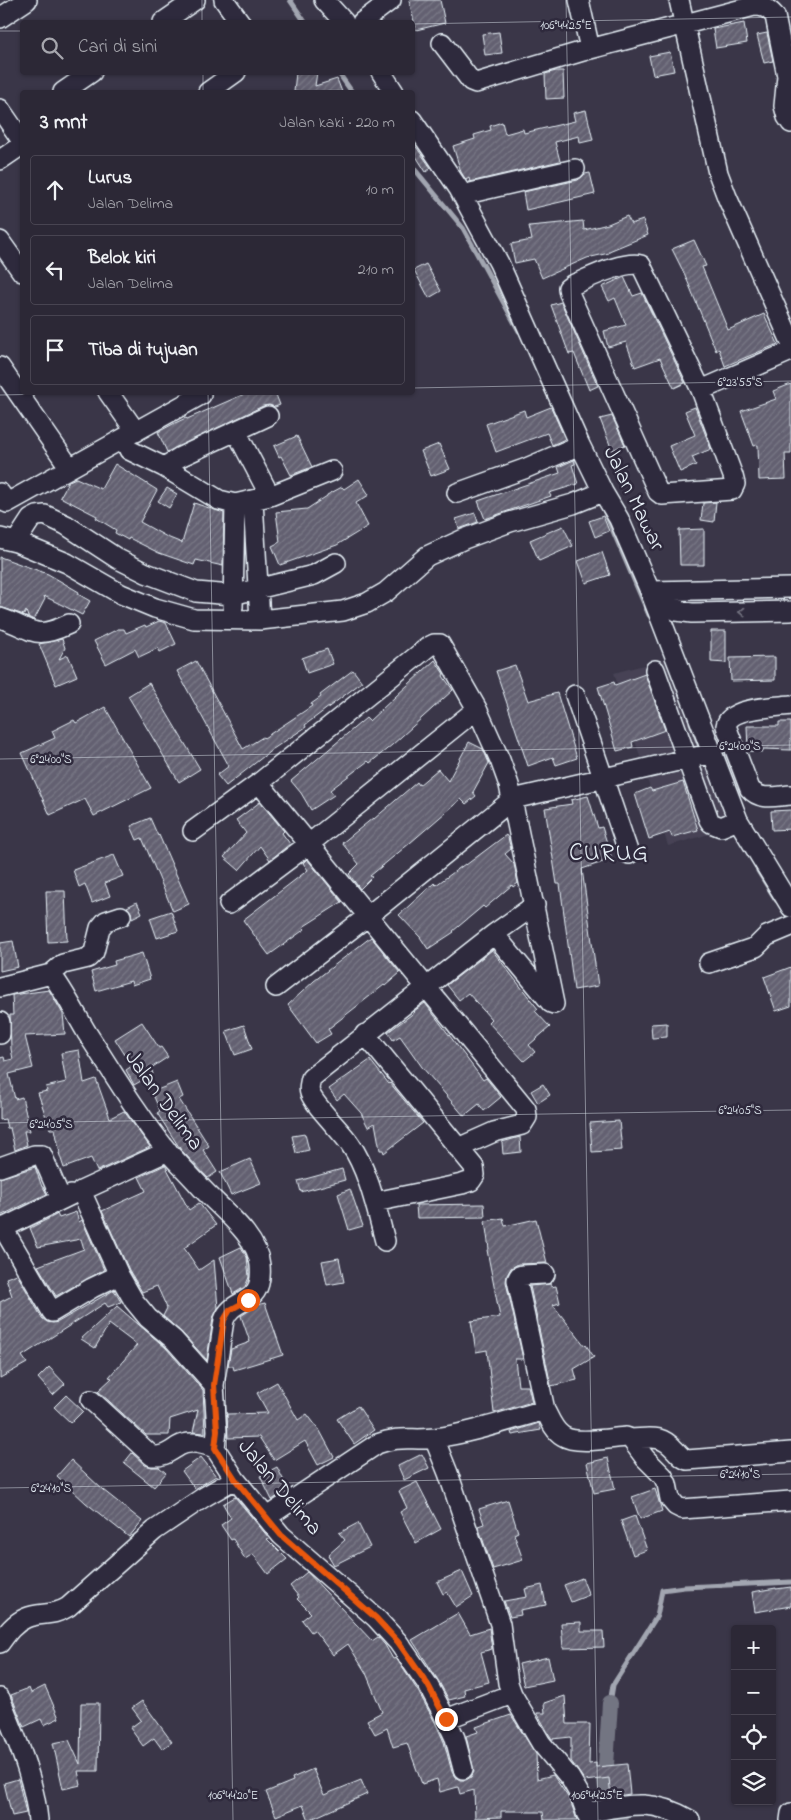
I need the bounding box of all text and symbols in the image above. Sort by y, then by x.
text: 106°44'25"E [540,17,592,35]
search box [20,20,415,75]
icon: search [38,34,66,62]
text: Cari di sini [78,34,157,61]
text: 3 mnt [40,108,88,138]
text: Jalan kaki · 220 m [279,111,395,135]
text: Lurus [88,165,132,192]
icon: ahead [41,176,69,204]
text: 10 m [366,178,394,202]
text: Jalan Delima [88,192,173,216]
text: Belok kiri [88,245,156,272]
icon: left [41,256,69,284]
text: 210 m [358,258,394,282]
text: Jalan Delima [88,272,173,296]
icon: arrive [41,336,69,364]
text: Tiba di tujuan [88,337,198,364]
text: 6°23'55"S [718,374,763,392]
street label: Jalan Mawar [594,441,672,557]
one-way arrow [738,607,746,617]
text: 6°24'00"S [719,738,761,756]
text: 6°24'00"S [30,751,72,769]
district label: CURUG [569,836,649,872]
street label: Jalan Delima [116,1044,210,1158]
text: 6°24'05"S [718,1102,762,1120]
text: 6°24'05"S [29,1116,73,1134]
route start [237,1289,260,1312]
street label: Jalan Delima [229,1433,329,1543]
text: 6°24'10"S [720,1466,760,1484]
text: 6°24'10"S [31,1480,71,1498]
map controls [731,1625,776,1805]
button: + [731,1625,776,1670]
button: − [731,1670,776,1715]
route end [435,1708,458,1731]
button: locate [731,1715,776,1760]
button: layers [731,1760,776,1805]
text: 106°44'20"E [208,1787,258,1805]
text: 106°44'25"E [571,1787,623,1805]

